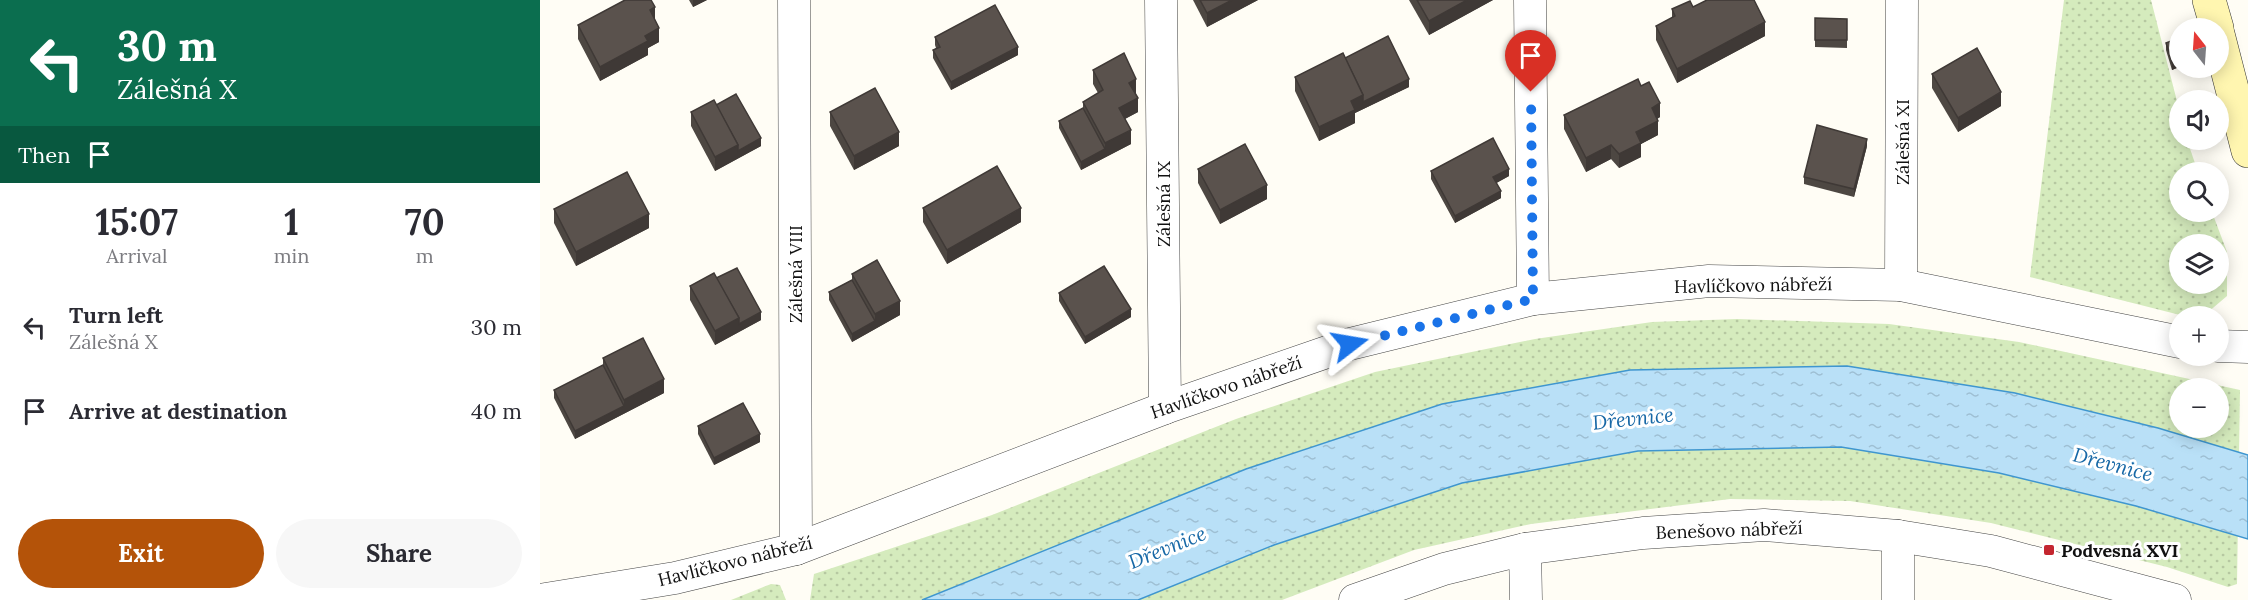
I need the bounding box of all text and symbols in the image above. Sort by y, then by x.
north arrow [2169,18,2229,78]
map controls [2169,18,2229,438]
text: 30 m [117,19,217,73]
icon: left [18,24,96,102]
pin [1505,30,1556,92]
icon: arrive [1514,39,1547,72]
text: Zálešná X [117,72,237,106]
button: sound [2169,90,2229,150]
street label: Zálešná XI [1891,99,1914,185]
icon: arrive [83,138,116,171]
text: Then [18,141,71,169]
street label: Zálešná IX [1152,161,1175,247]
button: search [2169,162,2229,222]
text: 15:07 [95,199,178,245]
text: 1 [284,199,299,245]
text: 70 [405,199,445,245]
street label: Zálešná VIII [784,225,807,323]
button: layers [2169,234,2229,294]
text: Arrival [106,243,167,268]
text: min [274,243,309,268]
text: m [416,243,434,268]
street label: Havlíčkovo nábřeží [1674,272,1832,298]
text: Turn left [69,301,163,329]
button: + [2169,306,2229,366]
icon: left [18,311,51,344]
position arrow [1318,312,1382,376]
text: 30 m [471,313,522,341]
text: Zálešná X [69,329,158,354]
street label: Havlíčkovo nábřeží [1147,350,1305,424]
button: − [2169,378,2229,438]
icon: arrive [18,395,51,428]
text: Arrive at destination [69,397,287,425]
text: 40 m [471,397,522,425]
water label: Dřevnice [1591,401,1675,435]
water label: Dřevnice [2070,441,2156,487]
street label: Benešovo nábřeží [1655,516,1803,544]
button: Exit [18,519,264,588]
button: Share [276,519,522,588]
water label: Dřevnice [1125,520,1209,574]
street label: Havlíčkovo nábřeží [655,531,815,591]
place label: Podvesná XVI [2061,539,2178,562]
marker: Podvesná XVI [2042,543,2056,557]

